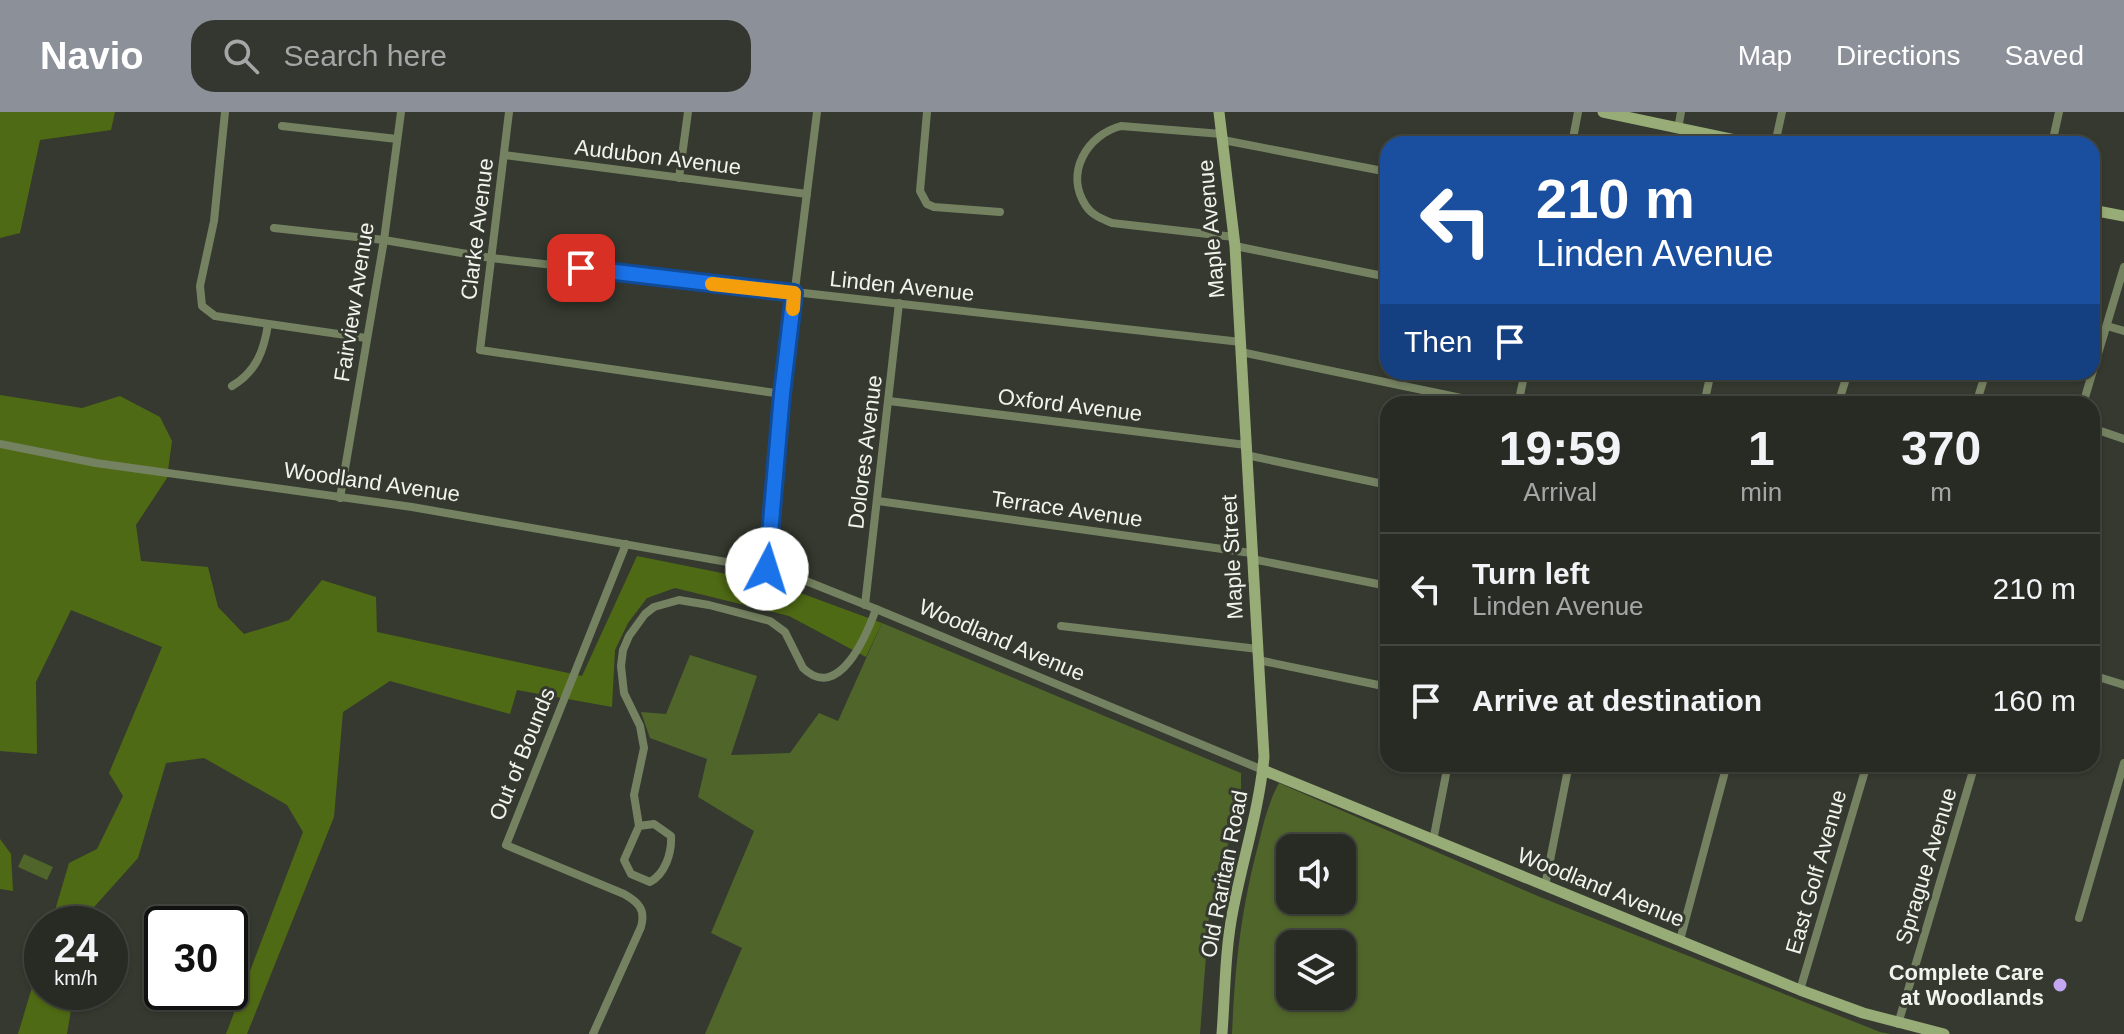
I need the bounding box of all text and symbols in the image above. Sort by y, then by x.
search box [191,20,751,92]
icon: search [219,34,263,78]
text: Navio [40,35,143,77]
text: Search here [283,39,447,72]
text: Map [1738,40,1792,71]
text: Directions [1836,40,1961,71]
text: Saved [2005,40,2084,71]
street label: Audubon Avenue [573,134,743,180]
street label: Clarke Avenue [456,157,498,301]
street label: Maple Avenue [1192,159,1230,299]
text: 210 m [1536,167,1695,230]
icon: left [1404,168,1508,272]
street label: Fairview Avenue [329,221,379,383]
text: Linden Avenue [1536,233,1774,274]
pin [547,234,615,302]
icon: arrive [559,246,603,290]
street label: Linden Avenue [828,266,976,306]
icon: arrive [1488,320,1532,364]
text: Then [1404,325,1472,358]
street label: Dolores Avenue [843,374,887,530]
street label: Oxford Avenue [996,384,1144,426]
text: 19:59 [1499,422,1622,475]
text: 1 [1748,422,1775,475]
text: 370 [1901,422,1981,475]
street label: Woodland Avenue [282,457,462,507]
text: Arrival [1523,477,1597,507]
text: min [1740,477,1782,507]
text: m [1930,477,1952,507]
street label: Terrace Avenue [990,486,1144,532]
street label: Maple Street [1216,494,1248,620]
position arrow [725,527,809,611]
text: Turn left [1472,557,1590,590]
icon: left [1404,567,1448,611]
text: 210 m [1993,572,2076,605]
text: Linden Avenue [1472,591,1644,621]
street label: Woodland Avenue [915,594,1089,686]
icon: arrive [1404,679,1448,723]
street label: Out of Bounds [484,684,560,824]
text: Arrive at destination [1472,684,1762,717]
text: 160 m [1993,684,2076,717]
street label: Sprague Avenue [1890,785,1962,947]
street label: East Golf Avenue [1781,787,1851,957]
street label: Old Raritan Road [1196,788,1252,960]
map controls [1276,834,1356,1010]
button: sound [1276,834,1356,914]
street label: Woodland Avenue [1514,842,1688,932]
speed limit sign: 30 [144,906,248,1010]
text: 24 [54,926,98,970]
button: layers [1276,930,1356,1010]
place label: Complete Care at Woodlands [1889,960,2044,1010]
text: km/h [54,967,98,989]
marker: Complete Care at Woodlands [2051,976,2069,994]

